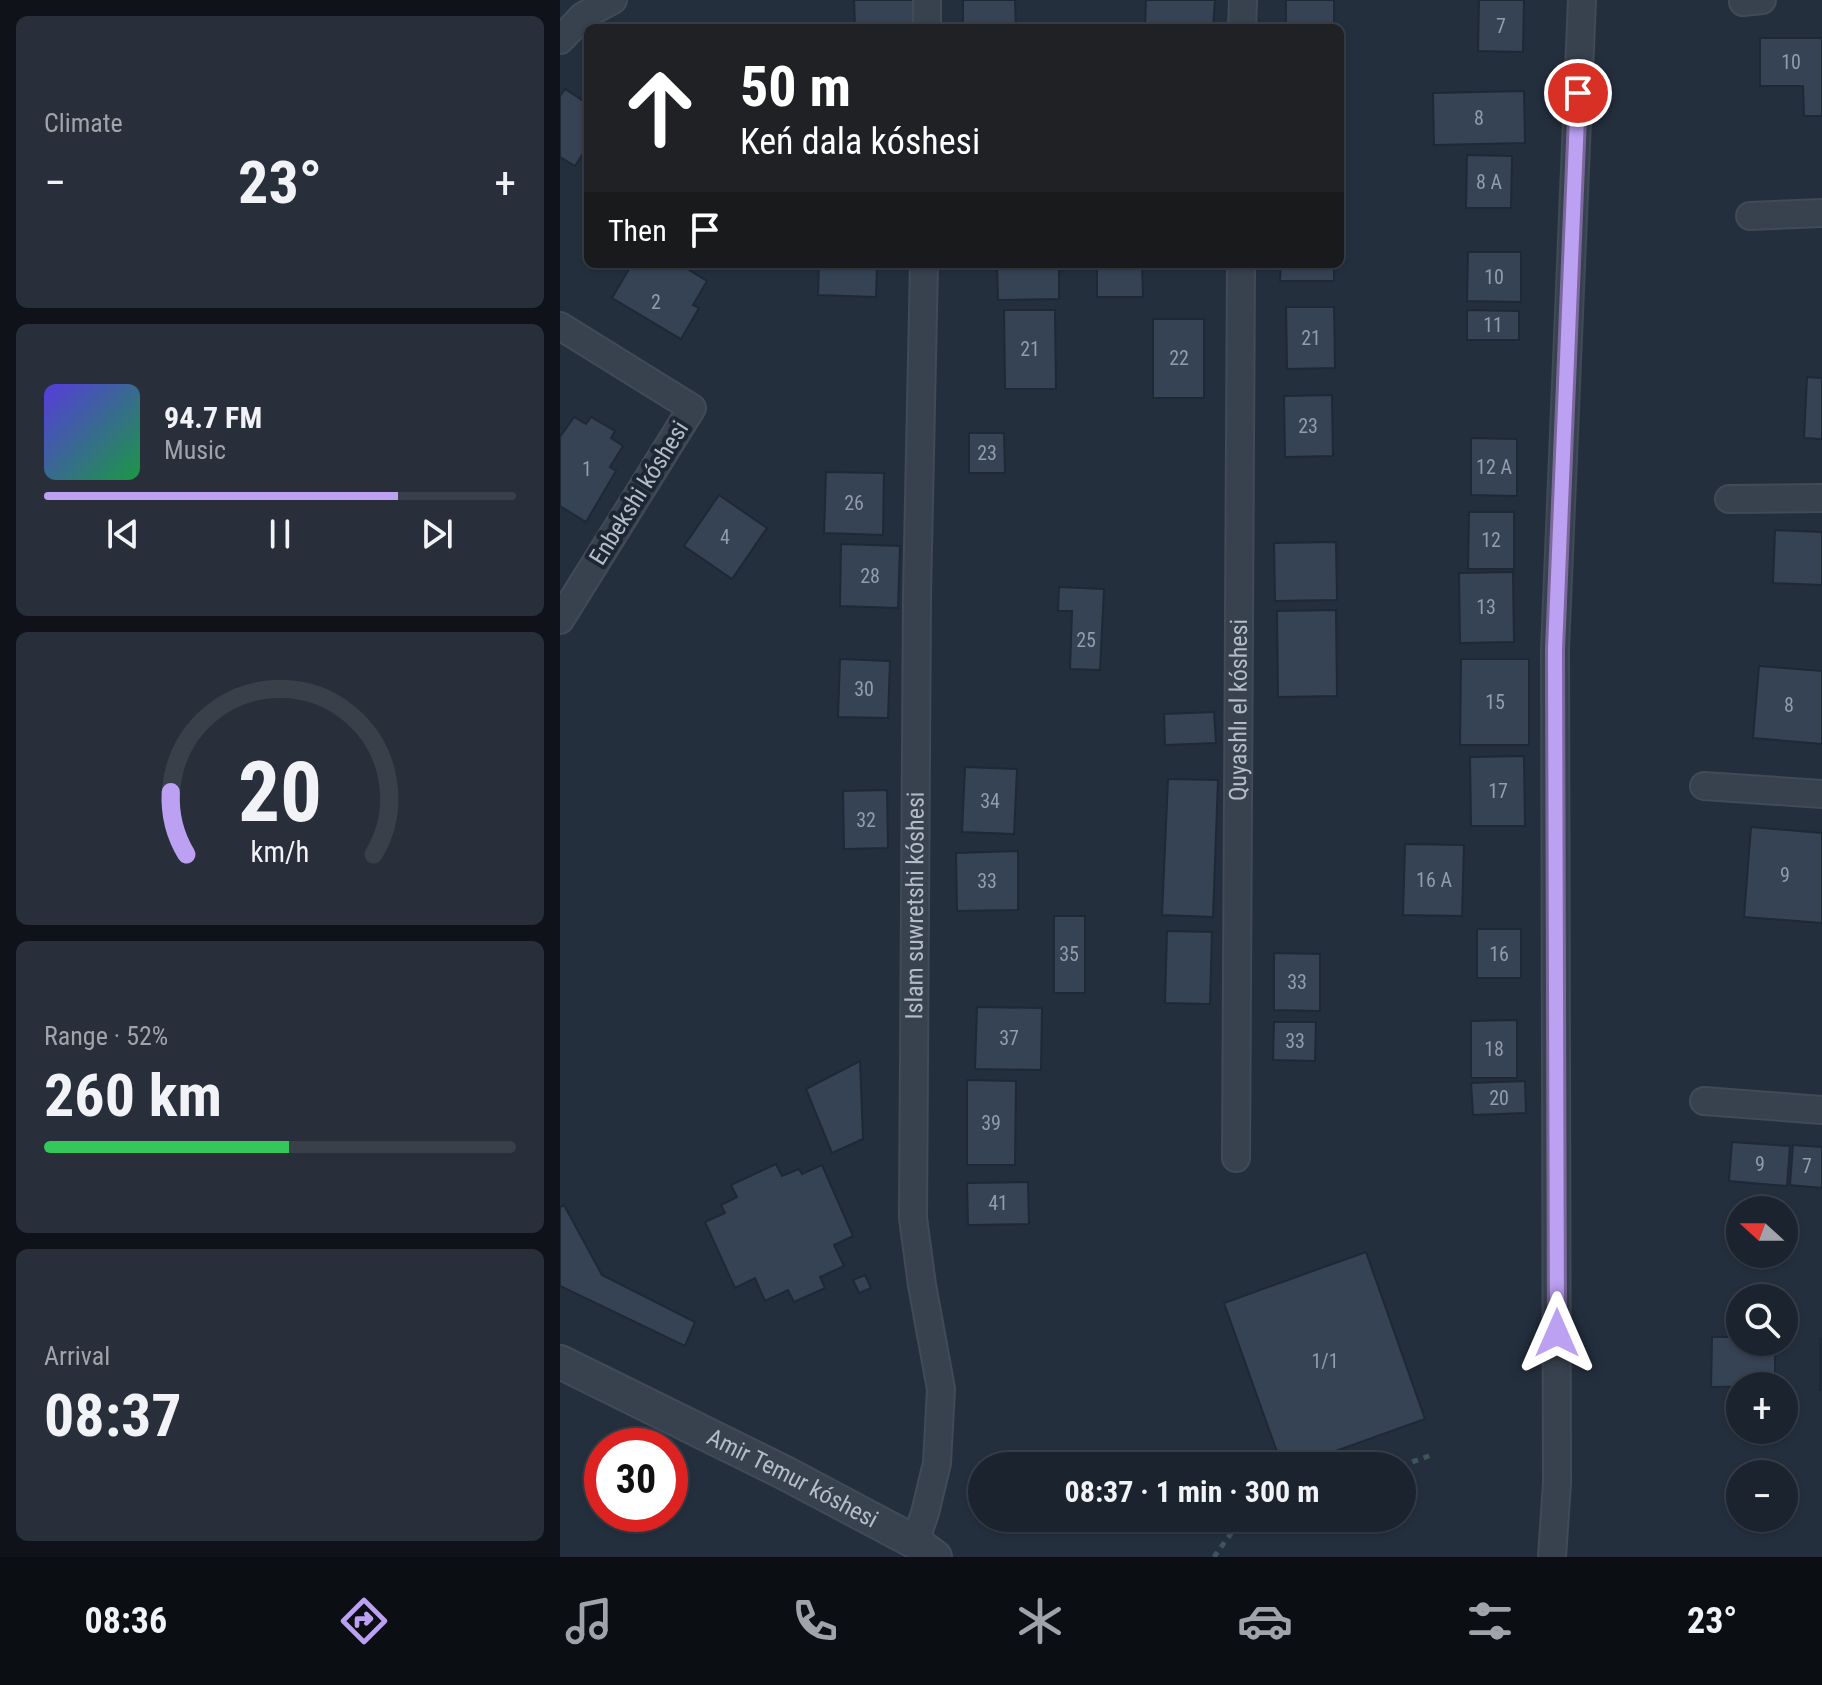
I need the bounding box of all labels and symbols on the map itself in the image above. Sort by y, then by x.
house number: 7 [1496,14,1506,38]
house number: 10 [1781,50,1801,74]
pin [1544,59,1612,127]
house number: 8 [1474,106,1484,130]
house number: 8 А [1476,170,1502,194]
house number: 10 [1484,265,1504,289]
house number: 2 [651,290,661,314]
house number: 11 [1483,313,1503,337]
house number: 21 [1301,326,1321,350]
house number: 21 [1020,337,1040,361]
house number: 22 [1169,346,1189,370]
house number: 23 [1298,414,1318,438]
street label: Enbekshi kóshesi [584,416,694,570]
house number: 23 [977,441,997,465]
house number: 12 А [1476,455,1512,479]
house number: 1 [582,457,592,481]
house number: 26 [844,491,864,515]
house number: 4 [720,525,730,549]
house number: 12 [1481,528,1501,552]
house number: 28 [860,564,880,588]
house number: 13 [1476,595,1496,619]
street label: Quyashlı el kóshesi [1224,619,1253,801]
house number: 25 [1076,628,1096,652]
house number: 30 [854,677,874,701]
house number: 15 [1485,690,1505,714]
house number: 8 [1784,693,1794,717]
house number: 17 [1488,779,1508,803]
house number: 34 [980,789,1000,813]
street label: Islam suwretshi kóshesi [900,791,930,1020]
house number: 32 [856,808,876,832]
house number: 9 [1780,863,1790,887]
house number: 16 А [1416,868,1452,892]
house number: 33 [977,869,997,893]
house number: 35 [1059,942,1079,966]
house number: 16 [1489,942,1509,966]
house number: 33 [1287,970,1307,994]
house number: 37 [999,1026,1019,1050]
house number: 33 [1285,1029,1305,1053]
house number: 18 [1484,1037,1504,1061]
house number: 20 [1489,1086,1509,1110]
house number: 39 [981,1111,1001,1135]
house number: 9 [1755,1152,1765,1176]
house number: 7 [1802,1154,1812,1178]
house number: 41 [988,1191,1008,1215]
north arrow [1726,1196,1798,1268]
position arrow [1515,1291,1599,1375]
house number: 1/1 [1311,1349,1339,1373]
street label: Amir Temur kóshesi [703,1423,883,1534]
speed limit sign: 30 [584,1428,688,1532]

